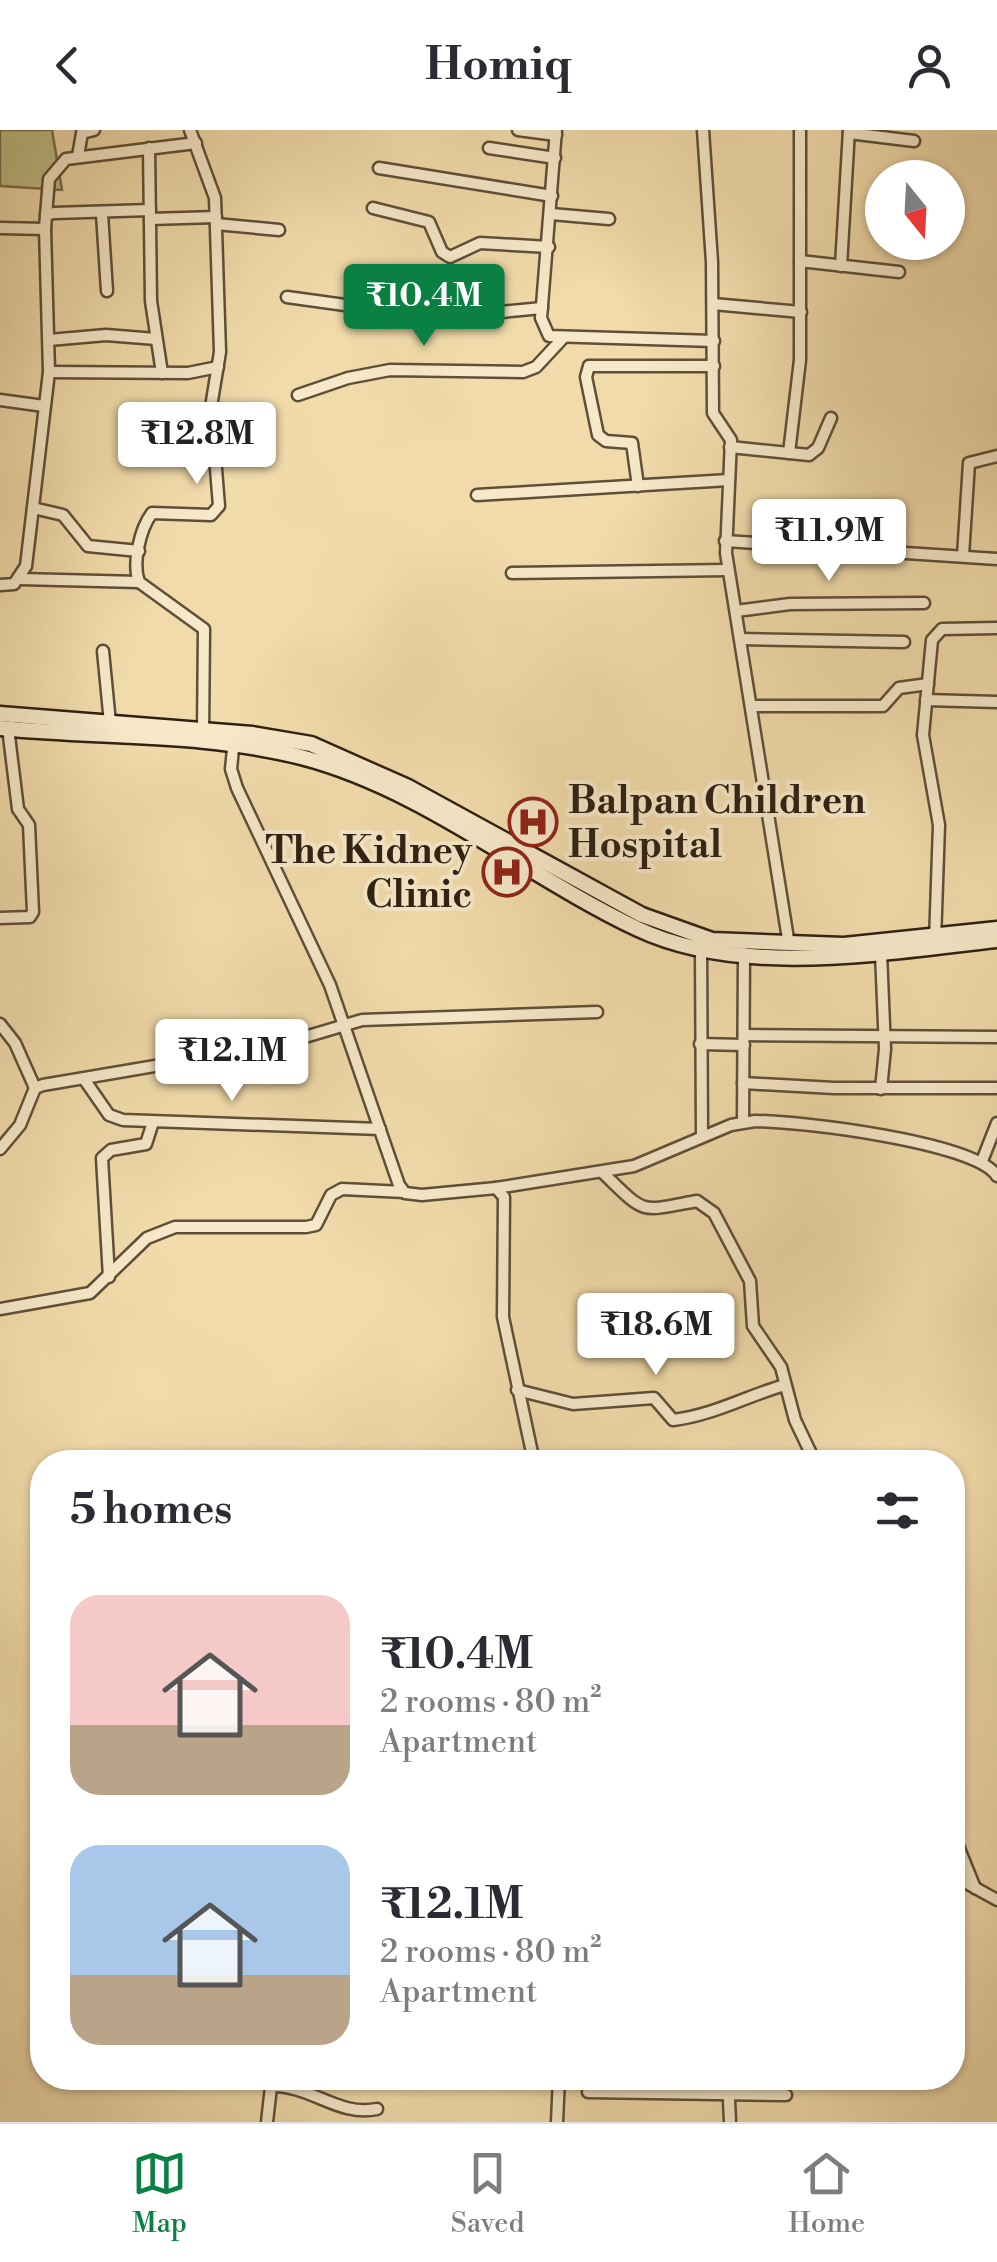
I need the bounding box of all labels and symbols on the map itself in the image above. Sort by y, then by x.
north arrow [865,160,965,260]
pin: ₹10.4M [343,264,505,349]
pin: ₹12.8M [116,402,278,487]
pin: ₹11.9M [748,499,910,584]
place label: Balpan Children Hospital [568,778,866,869]
hospital icon: Balpan Children Hospital [507,796,559,848]
place label: The Kidney Clinic [265,828,473,919]
hospital icon: The Kidney Clinic [481,846,533,898]
pin: ₹12.1M [151,1019,313,1104]
pin: ₹18.6M [575,1293,737,1378]

